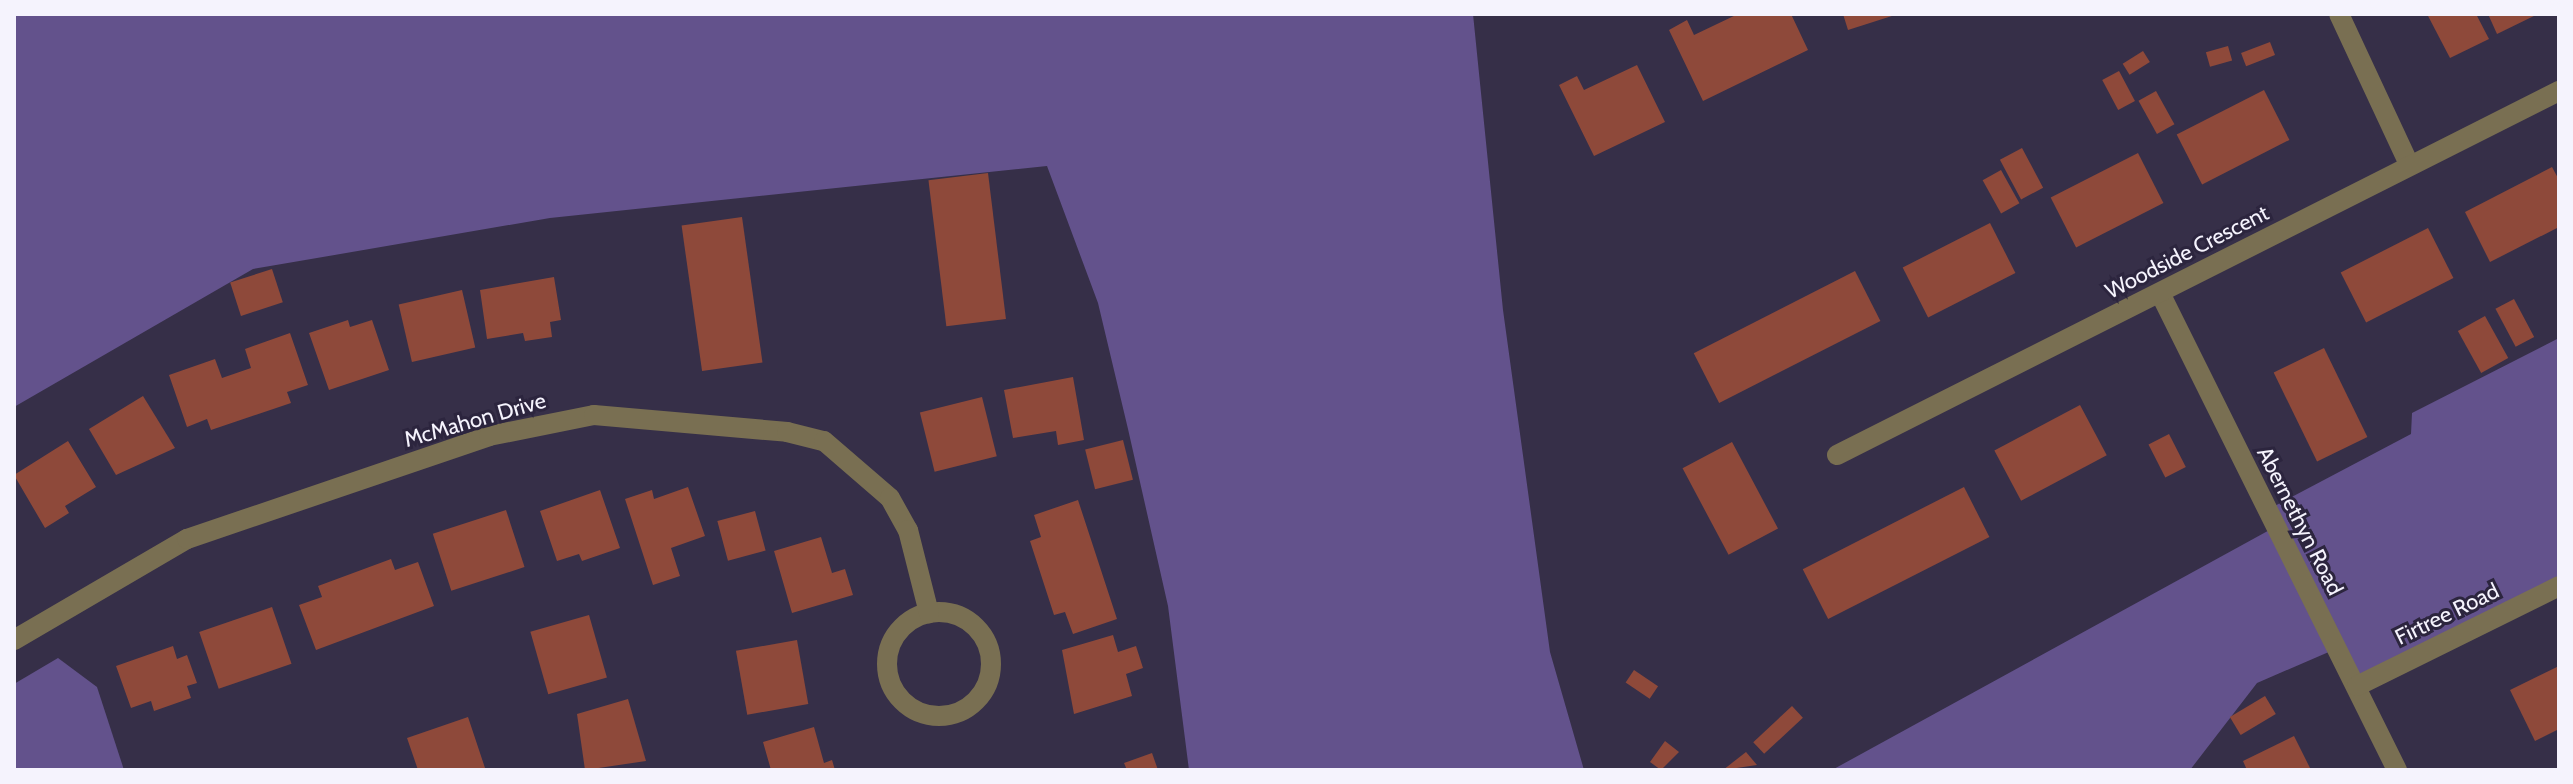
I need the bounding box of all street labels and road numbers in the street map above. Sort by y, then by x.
street label: Woodside Crescent [2101,199,2273,305]
street label: McMahon Drive [401,387,549,453]
street label: Abernethyn Road [2251,443,2349,599]
street label: Firtree Road [2391,578,2503,650]

